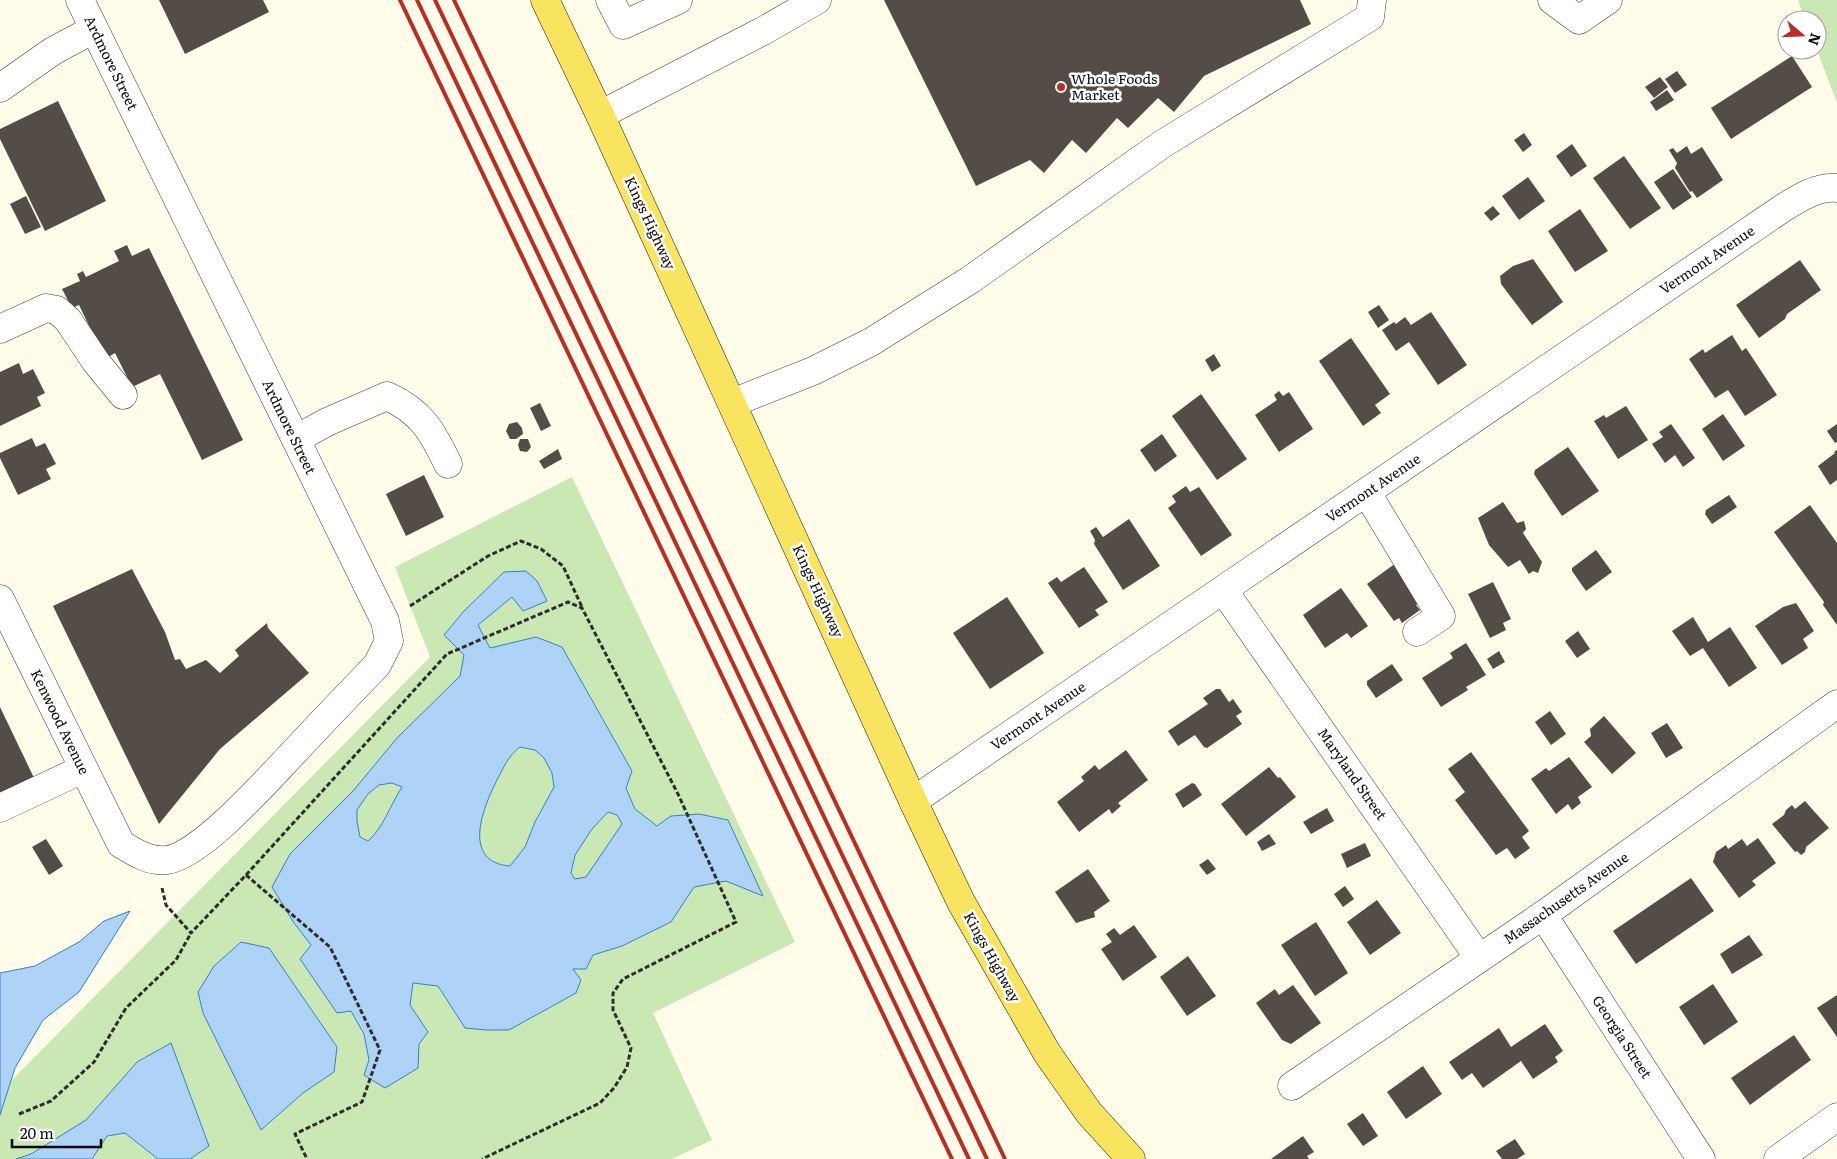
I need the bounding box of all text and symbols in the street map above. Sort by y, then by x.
north arrow [1777,10,1827,60]
street label: Ardmore Street [80,12,144,114]
text: N [1804,31,1827,49]
place label: Whole Foods Market [1071,68,1157,104]
marker: Whole Foods Market [1055,81,1067,93]
street label: Kings Highway [621,173,682,273]
street label: Vermont Avenue [1655,220,1758,298]
street label: Ardmore Street [258,376,322,478]
street label: Vermont Avenue [1321,448,1424,526]
street label: Kings Highway [789,541,850,641]
street label: Kenwood Avenue [27,666,95,778]
street label: Vermont Avenue [986,676,1089,754]
street label: Maryland Street [1314,723,1392,824]
street label: Massachusetts Avenue [1499,846,1632,948]
street label: Kings Highway [960,908,1026,1006]
street label: Georgia Street [1588,991,1657,1082]
scale bar [12,1116,101,1148]
text: 20 m [20,1121,54,1144]

